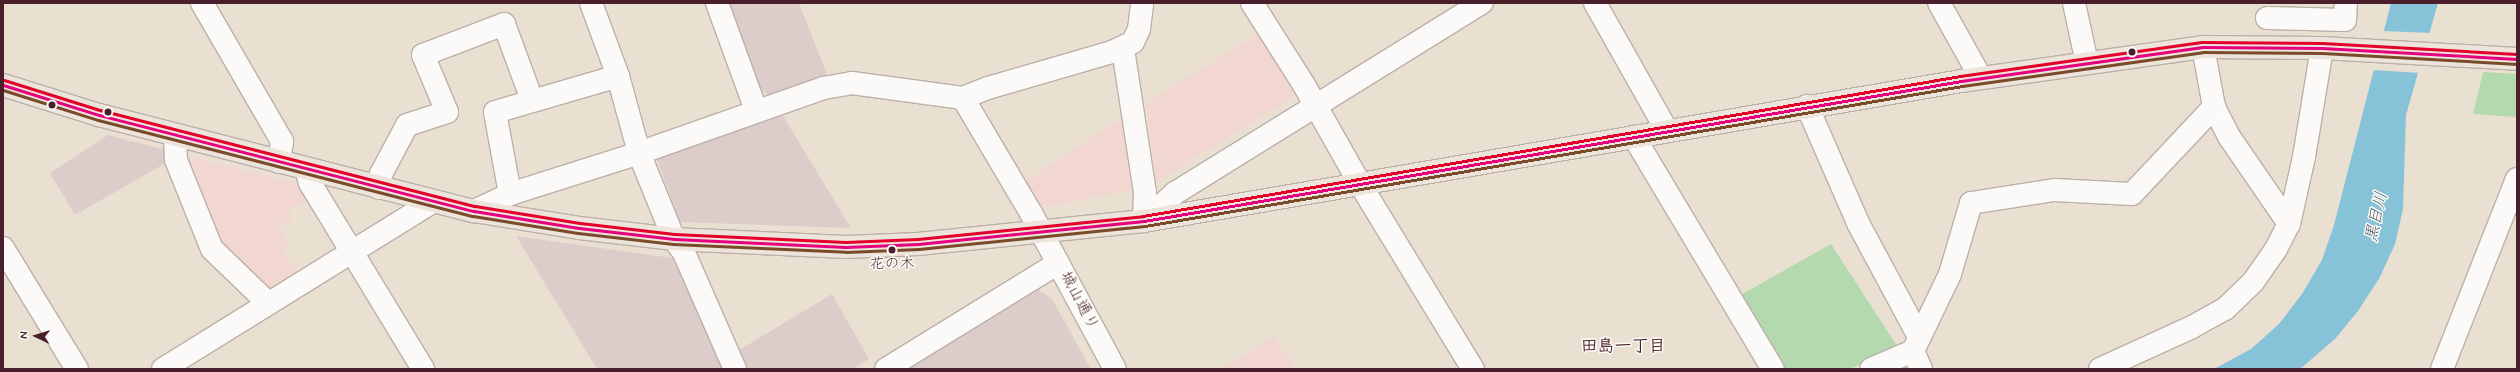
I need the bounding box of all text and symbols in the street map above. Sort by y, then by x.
unlabelled marker [2127,47,2137,57]
unlabelled marker [47,100,57,110]
unlabelled marker [103,107,113,117]
water label: 黒目川 [2361,190,2393,244]
marker: 花の木 [887,245,897,255]
place label: 花の木 [870,256,914,274]
street label: 城山通り [1056,268,1102,334]
north arrow [16,316,56,356]
text: N [17,331,31,339]
district label: 田島一丁目 [1581,337,1665,357]

